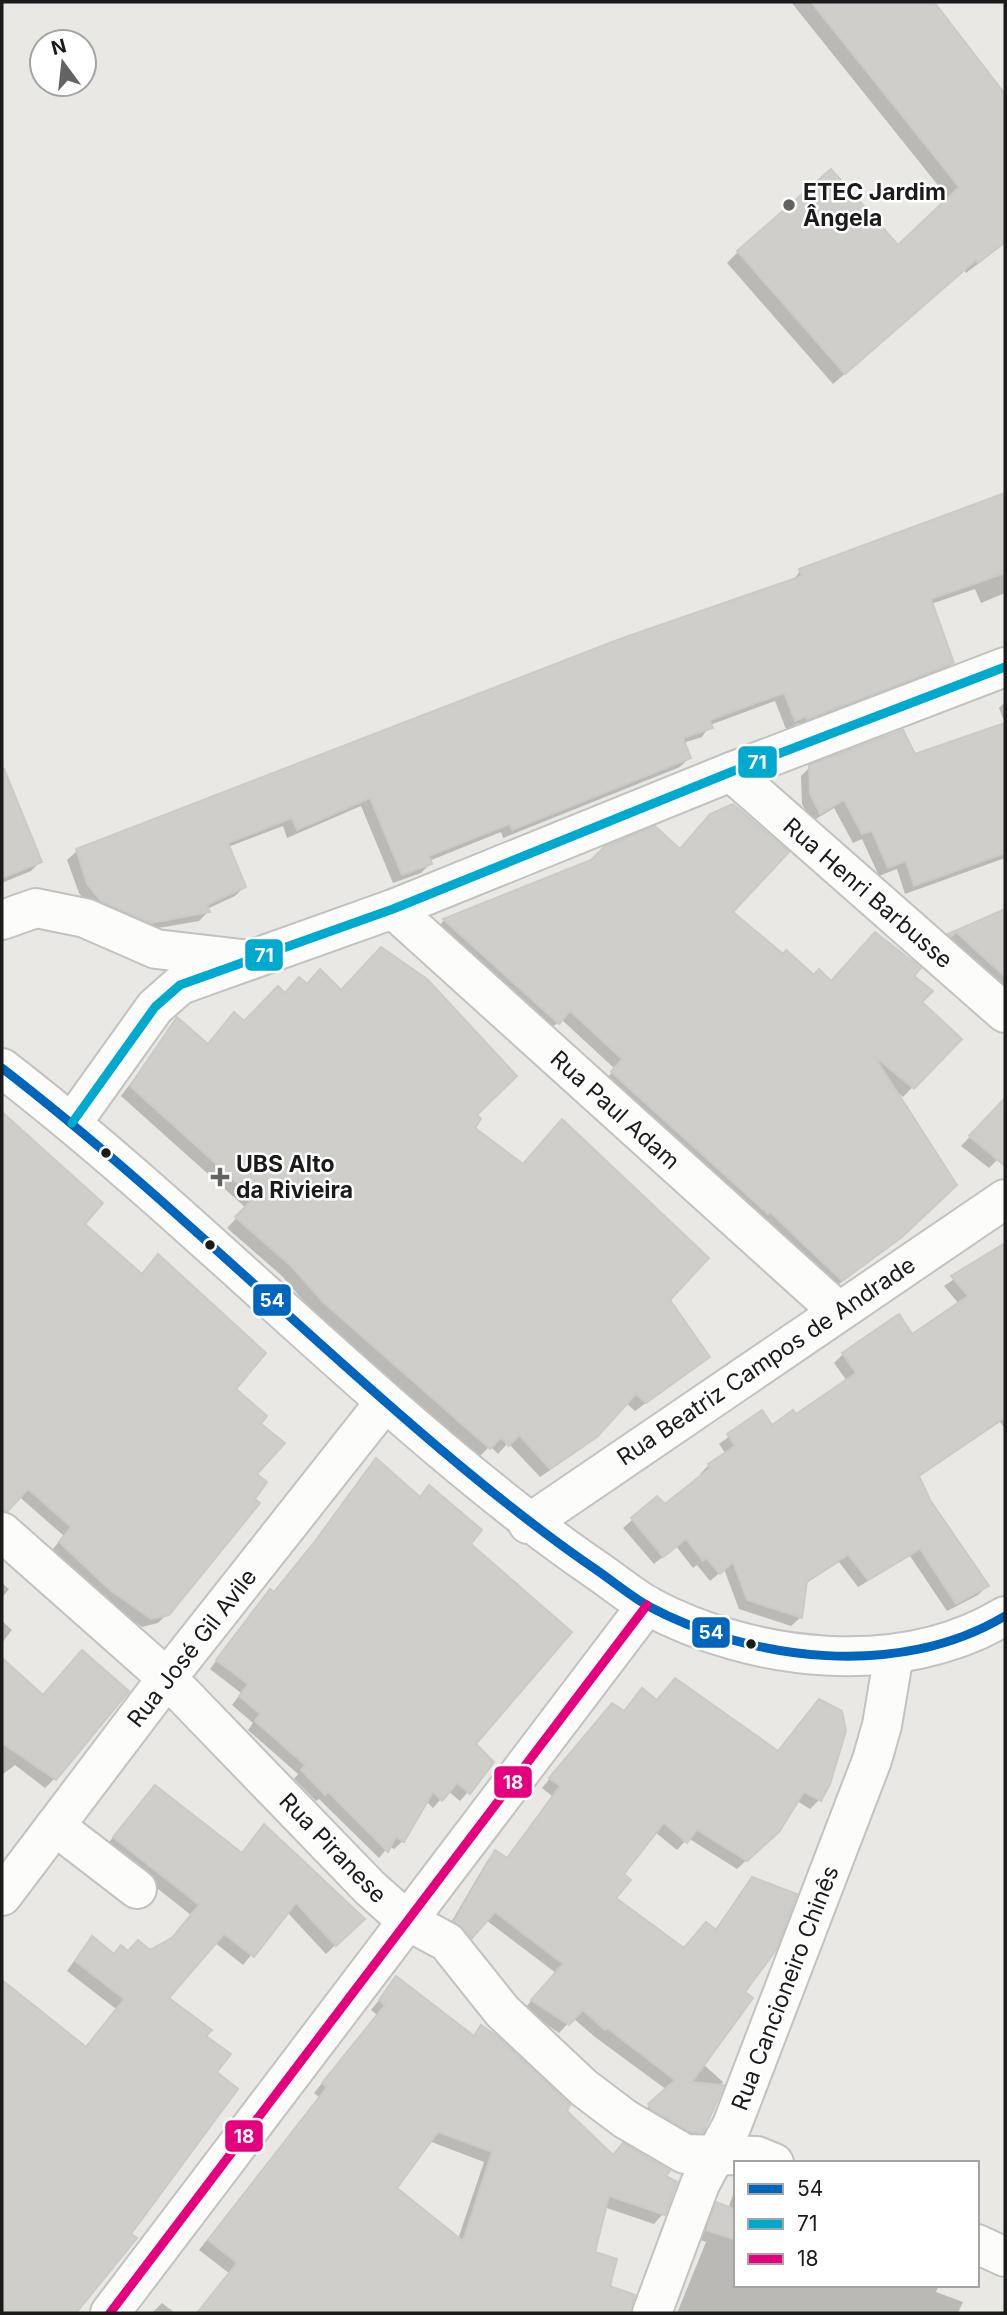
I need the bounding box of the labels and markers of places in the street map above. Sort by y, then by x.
place label: ETEC Jardim Ângela [803,178,946,232]
marker: ETEC Jardim Ângela [781,197,797,213]
unlabelled marker [99,1146,113,1160]
place label: UBS Alto da Rivieira [236,1150,353,1204]
marker: UBS Alto da Rivieira [210,1167,230,1187]
unlabelled marker [203,1238,217,1252]
unlabelled marker [744,1637,758,1651]

